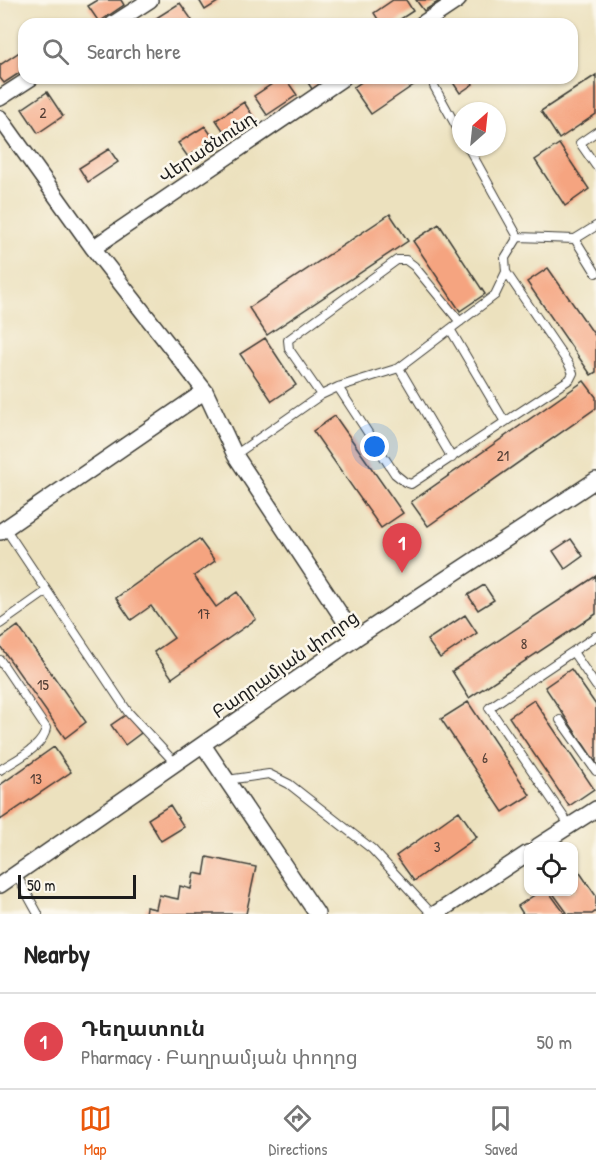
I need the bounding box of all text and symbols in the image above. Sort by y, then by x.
search box [18,18,578,84]
icon: search [39,35,72,68]
text: Search here [87,36,181,66]
house number: 2 [39,102,47,123]
north arrow [452,102,506,156]
street label: Վերածնունդ [153,105,261,189]
your location [360,432,389,461]
house number: 21 [497,445,509,466]
pin: 1 [382,524,422,573]
house number: 17 [198,603,210,624]
street label: Բաղրամյան փողոց [207,604,363,724]
house number: 8 [521,633,527,654]
house number: 15 [37,674,50,695]
house number: 6 [482,747,488,768]
house number: 13 [30,768,42,789]
house number: 3 [434,836,441,857]
map controls [524,842,578,896]
button: locate [524,842,578,896]
scale bar [18,872,136,900]
text: 50 m [27,874,56,896]
text: Nearby [24,936,90,971]
text: Դեղատուն [81,1013,205,1043]
text: 1 [40,1028,47,1055]
text: 50 m [536,1028,572,1055]
text: Pharmacy · Բաղրամյան փողոց [81,1043,358,1070]
tab: Map [79,1102,112,1160]
tab: Directions [269,1102,327,1160]
tab: Saved [484,1102,517,1160]

